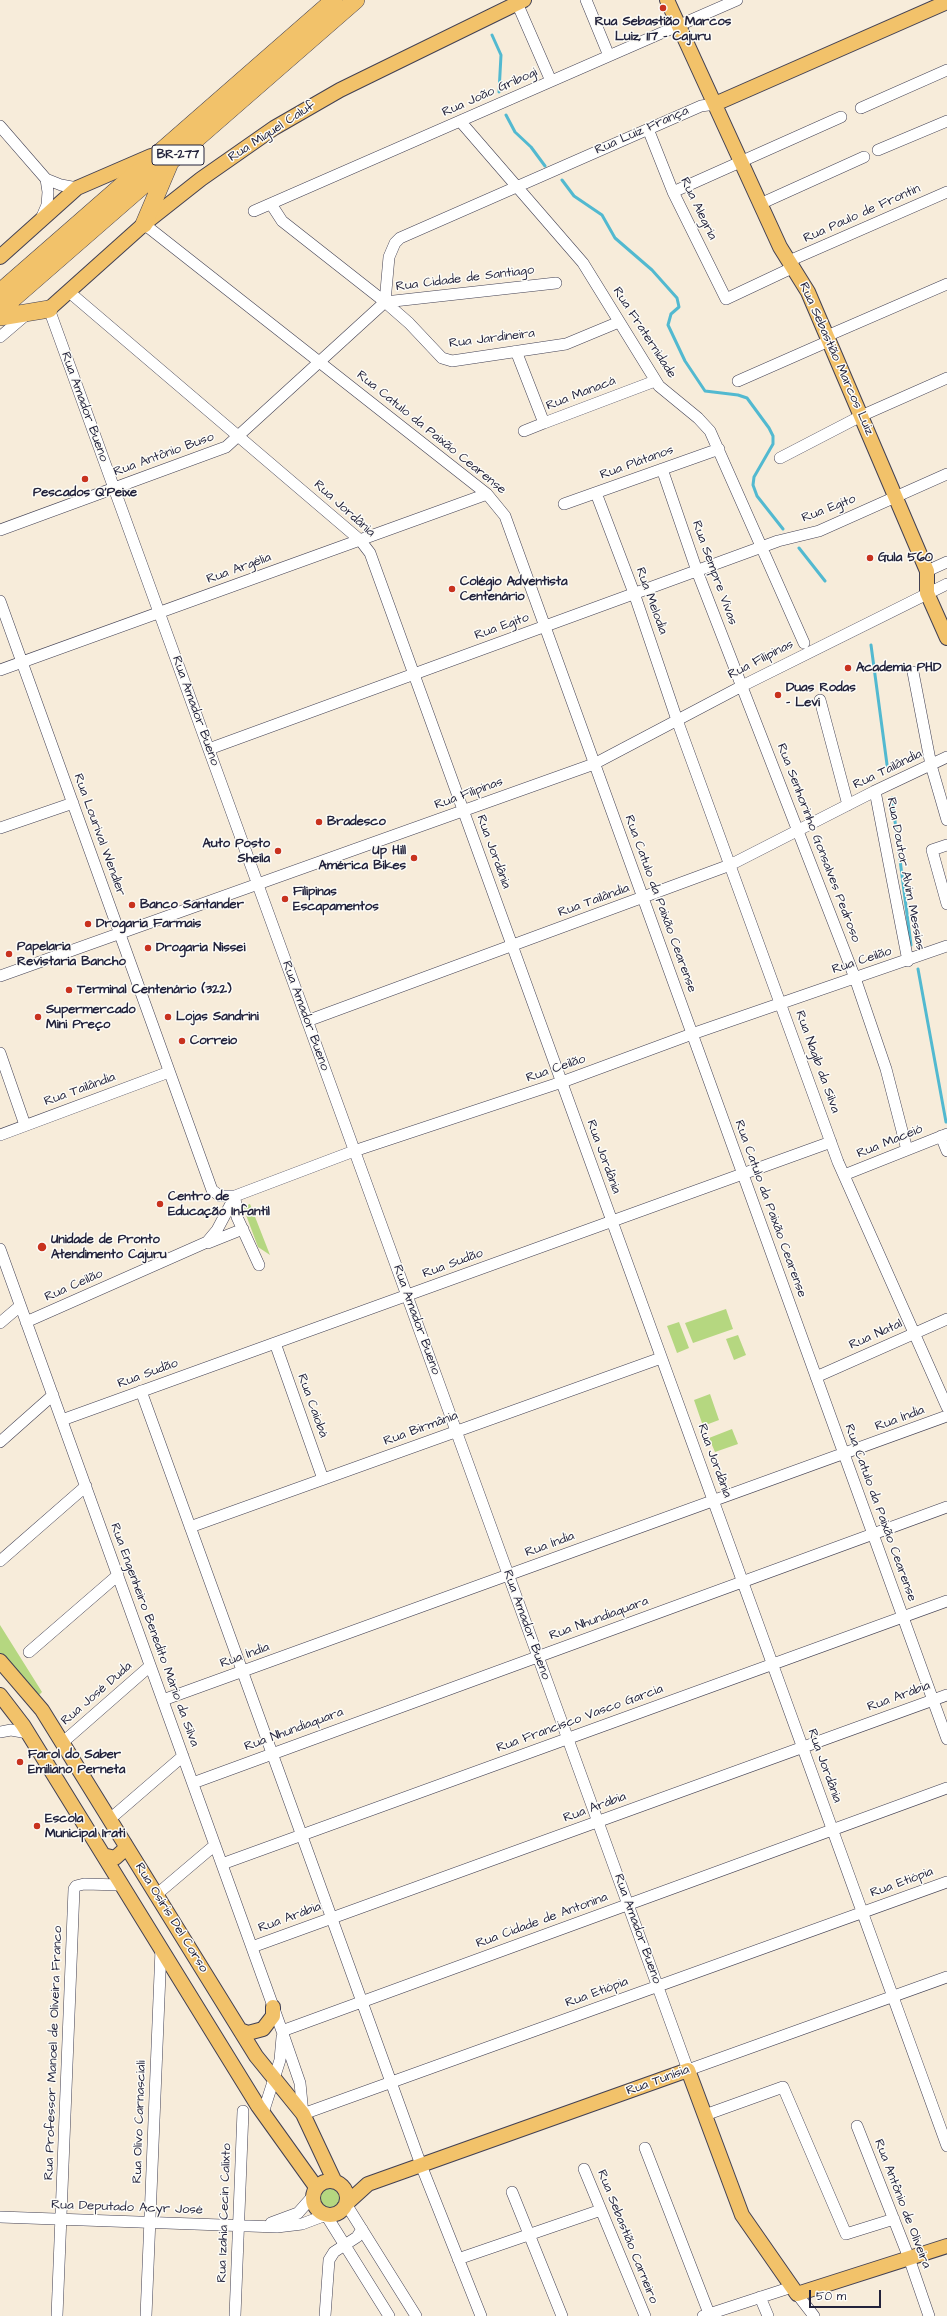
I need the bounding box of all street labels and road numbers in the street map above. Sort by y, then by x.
street label: Rua João Gribogi [440,65,540,121]
street label: Rua Miguel Caluf [226,98,318,166]
street label: Rua Luiz França [593,103,691,159]
road number: BR-277 [152,145,204,165]
street label: Rua Alegria [676,175,720,243]
street label: Rua Paulo de Frontin [801,181,923,247]
street label: Rua Cidade de Santiago [395,263,535,295]
street label: Rua Sebastião Marcos Luiz [795,280,877,438]
street label: Rua Fraternidade [609,285,679,381]
street label: Rua Jardineira [448,326,536,352]
street label: Rua Amador Bueno [57,350,111,464]
street label: Rua Catulo da Paixão Cearense [353,368,509,498]
street label: Rua Manacá [544,374,618,414]
street label: Rua Antônio Buso [112,430,216,480]
street label: Rua Plátanos [598,443,676,483]
street label: Rua Jordânia [310,477,378,541]
street label: Rua Egito [800,492,858,526]
street label: Rua Sempre Vivas [688,519,740,627]
street label: Rua Argélia [205,550,273,588]
street label: Rua Melodia [632,565,670,637]
street label: Rua Egito [473,610,531,644]
street label: Rua Filipinas [726,637,796,683]
street label: Rua Amador Bueno [168,654,222,768]
street label: Rua Senhorinho Gonsalves Pedroso [773,741,863,945]
street label: Rua Tailândia [851,747,925,793]
street label: Rua Lourival Wendler [70,772,128,898]
street label: Rua Filipinas [433,774,505,814]
street label: Rua Doutor Alvim Messias [883,796,927,952]
street label: Rua Jordânia [472,813,514,891]
street label: Rua Catulo da Paixão Cearense [621,813,699,995]
street label: Rua Tailândia [556,881,632,921]
street label: Rua Ceilão [830,944,894,978]
street label: Rua Amador Bueno [278,959,332,1073]
street label: Rua Nagib da Silva [791,1009,843,1115]
street label: Rua Ceilão [524,1052,588,1086]
street label: Rua Tailândia [42,1070,118,1110]
street label: Rua Jordânia [582,1118,624,1196]
street label: Rua Catulo da Paixão Cearense [731,1118,809,1300]
street label: Rua Maceió [855,1122,925,1162]
street label: Rua Sudão [421,1246,485,1282]
street label: Rua Amador Bueno [389,1263,443,1377]
street label: Rua Ceilão [43,1266,105,1306]
street label: Rua Natal [847,1316,905,1354]
street label: Rua Sudão [116,1356,180,1392]
street label: Rua Caiobá [293,1372,331,1440]
street label: Rua Índia [873,1403,927,1435]
street label: Rua Birmânia [382,1408,460,1450]
street label: Rua Jordânia [693,1422,735,1500]
street label: Rua Catulo da Paixão Cearense [841,1422,919,1604]
street label: Rua Engenheiro Benedito Mário da Silva [106,1521,202,1749]
street label: Rua Índia [523,1529,577,1561]
street label: Rua Amador Bueno [499,1568,553,1682]
street label: Rua Nhundiaquara [547,1594,651,1644]
street label: Rua Índia [218,1640,272,1672]
street label: Rua José Duda [58,1659,136,1729]
street label: Rua Arábia [865,1678,933,1716]
street label: Rua Francisco Vasco Garcia [495,1682,665,1756]
street label: Rua Nhundiaquara [242,1705,346,1755]
street label: Rua Jordânia [803,1727,845,1805]
street label: Rua Arábia [561,1789,629,1827]
street label: Rua Osíris Del Corso [131,1860,211,1976]
street label: Rua Etiópia [868,1864,936,1902]
street label: Rua Amador Bueno [610,1872,664,1986]
street label: Rua Cidade de Antonina [474,1890,610,1952]
street label: Rua Arábia [256,1899,324,1937]
street label: Rua Professor Manoel de Oliveira Franco [42,1926,66,2180]
street label: Rua Etiópia [563,1974,631,2012]
street label: Rua Olivo Carnasciali [130,2060,150,2184]
street label: Rua Tunísia [624,2062,692,2100]
street label: Rua Antônio de Oliveira [870,2137,934,2271]
street label: Rua Izahia Cecin Calixto [215,2143,235,2283]
street label: Rua Sebastião Carneiro [593,2168,661,2306]
street label: Rua Deputado Acyr José [51,2198,203,2218]

